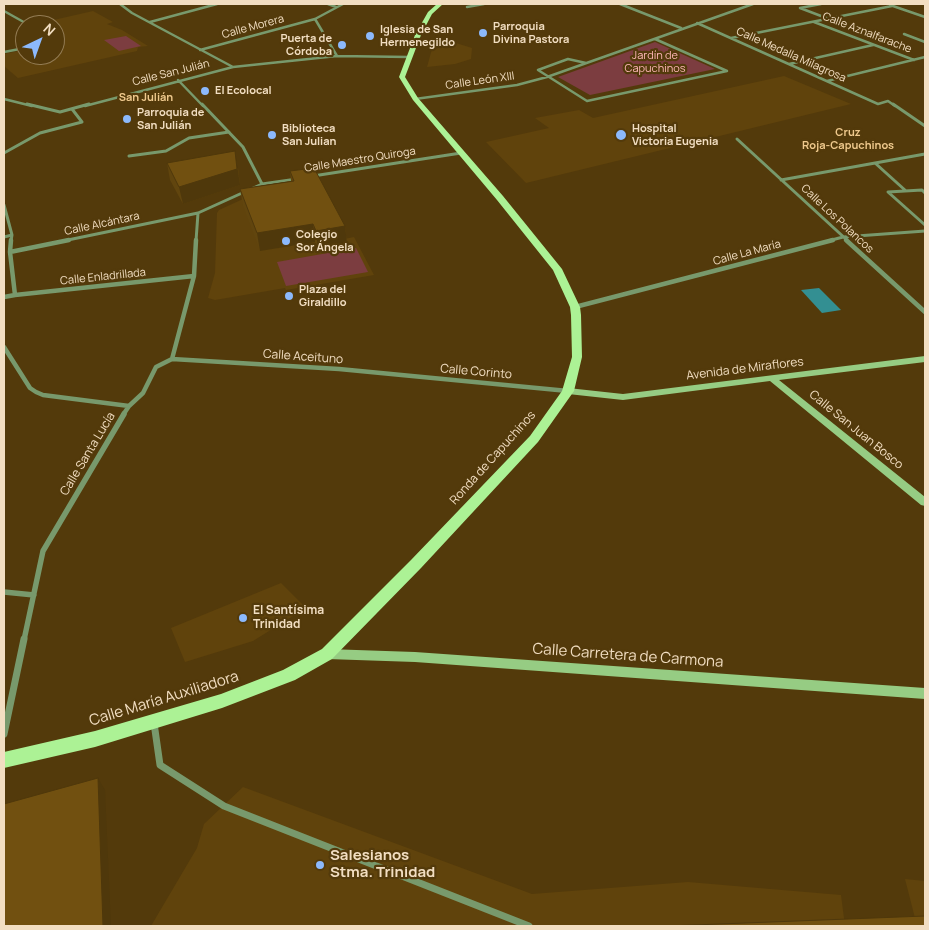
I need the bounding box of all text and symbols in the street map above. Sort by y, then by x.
street label: Calle Aznalfarache [821,10,913,56]
street label: Calle Morera [221,12,285,42]
north arrow [15,15,65,65]
text: N [40,19,60,40]
place label: Parroquia Divina Pastora [493,20,569,46]
place label: Iglesia de San Hermenegildo [380,23,455,49]
street label: Calle Medalla Milagrosa [734,25,848,85]
marker: Parroquia Divina Pastora [477,27,489,39]
marker: Iglesia de San Hermenegildo [364,30,376,42]
place label: Puerta de Córdoba [280,32,332,58]
marker: Puerta de Córdoba [336,39,348,51]
park label: Jardín de Capuchinos [625,49,685,75]
street label: Calle San Julián [131,57,211,89]
street label: Calle León XIII [445,70,515,92]
place label: El Ecolocal [215,84,272,98]
marker: El Ecolocal [199,85,211,97]
district label: San Julián [119,91,173,105]
place label: Parroquia de San Julián [137,106,204,132]
marker: Parroquia de San Julián [121,113,133,125]
place label: Biblioteca San Julian [282,122,336,148]
place label: Hospital Victoria Eugenia [632,122,718,148]
district label: Cruz Roja-Capuchinos [802,126,894,152]
marker: Hospital Victoria Eugenia [614,128,628,142]
marker: Biblioteca San Julian [266,129,278,141]
street label: Calle Maestro Quiroga [303,145,417,175]
street label: Calle Los Polancos [798,182,876,256]
street label: Calle Alcántara [63,210,141,238]
place label: Colegio Sor Ángela [296,228,354,254]
marker: Colegio Sor Ángela [280,235,292,247]
street label: Calle La María [712,238,782,268]
street label: Calle Enladrillada [59,266,147,288]
place label: Plaza del Giraldillo [299,283,347,309]
marker: Plaza del Giraldillo [283,290,295,302]
street label: Calle Aceituno [262,347,344,367]
street label: Avenida de Miraflores [685,355,805,383]
street label: Calle Corinto [440,362,512,382]
street label: Calle San Juan Bosco [806,388,906,472]
street label: Ronda de Capuchinos [447,408,539,508]
street label: Calle Santa Lucía [57,410,119,498]
place label: EI Santísima Trinidad [253,604,324,632]
marker: EI Santísima Trinidad [237,612,249,624]
street label: Calle Carretera de Carmona [532,640,724,672]
street label: Calle María Auxiliadora [87,668,241,730]
place label: Salesianos Stma. Trinidad [330,847,435,882]
marker: Salesianos Stma. Trinidad [314,859,326,871]

